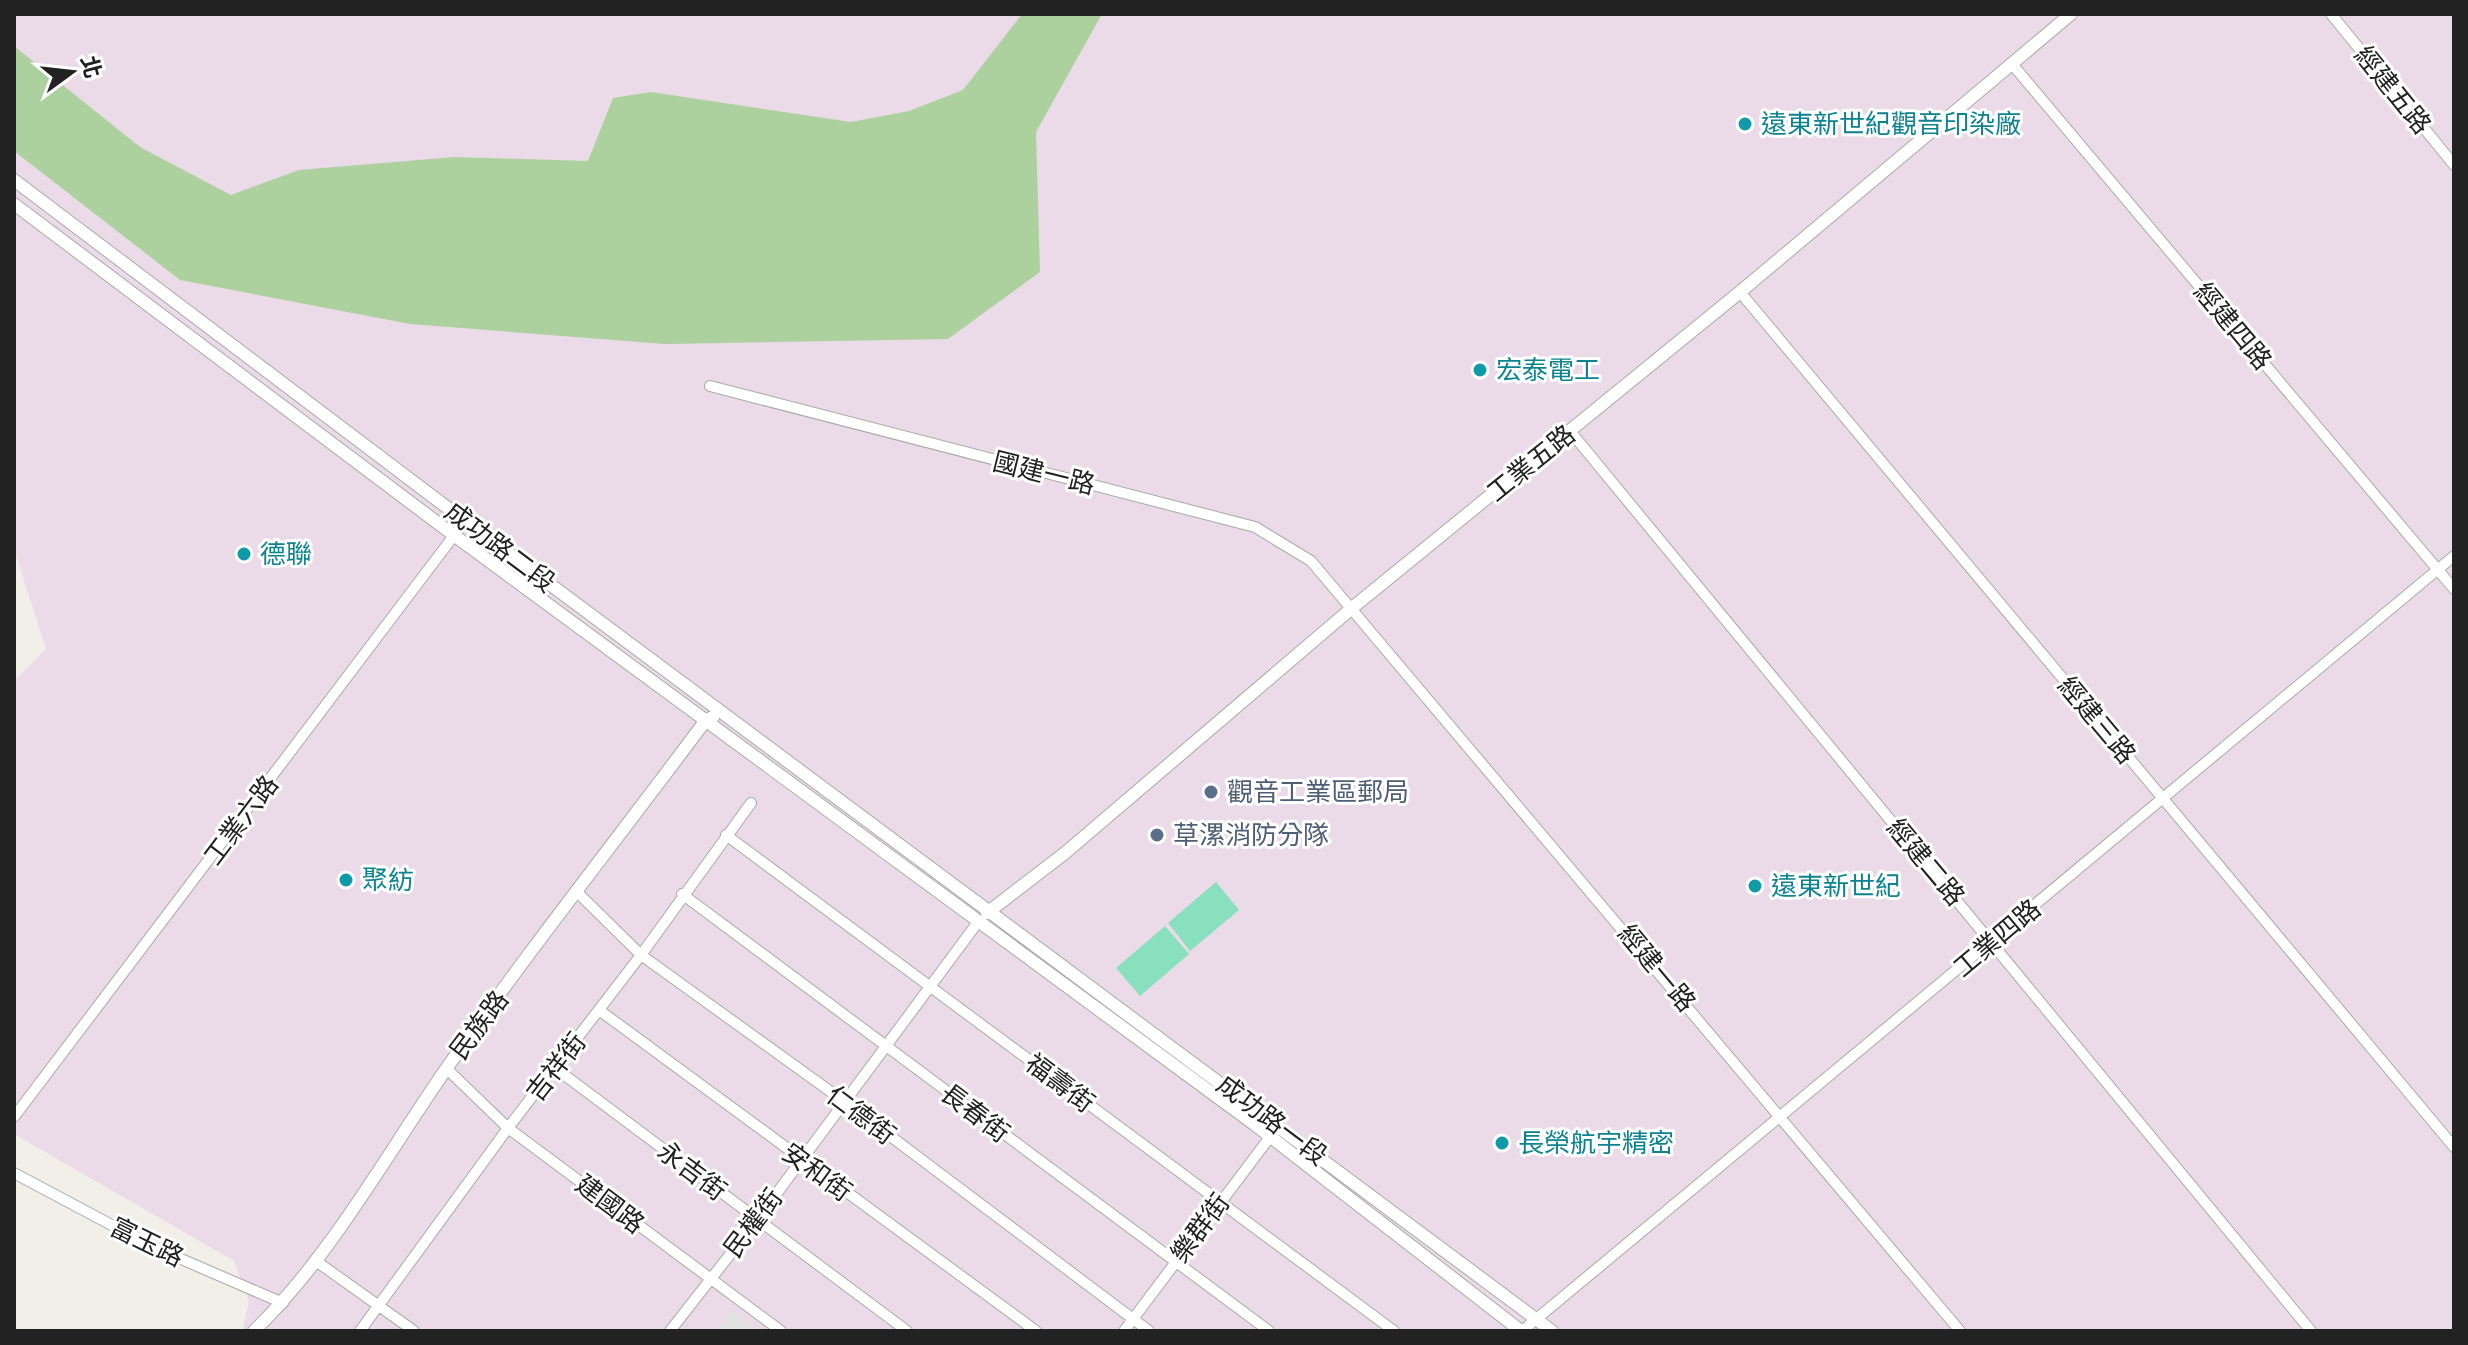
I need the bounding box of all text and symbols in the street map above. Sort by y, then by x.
north arrow [32,32,112,112]
street label: 經建五路 [2347,39,2439,141]
text: 北 [75,53,108,81]
place label: 遠東新世紀觀音印染廠 [1761,107,2021,141]
marker: 遠東新世紀觀音印染廠 [1736,115,1754,133]
street label: 經建四路 [2187,275,2279,377]
place label: 宏泰電工 [1496,353,1600,387]
marker: 宏泰電工 [1471,361,1489,379]
street label: 工業五路 [1480,417,1582,509]
street label: 國建一路 [989,444,1099,502]
street label: 成功路二段 [438,494,562,600]
place label: 德聯 [260,537,312,571]
marker: 德聯 [235,545,253,563]
street label: 經建三路 [2051,669,2143,771]
street label: 工業六路 [196,768,286,872]
place label: 觀音工業區郵局 [1227,775,1409,809]
marker: 觀音工業區郵局 [1202,783,1220,801]
street label: 經建二路 [1880,811,1972,913]
place label: 草漯消防分隊 [1173,818,1329,852]
marker: 草漯消防分隊 [1148,826,1166,844]
place label: 聚紡 [362,863,414,897]
place label: 遠東新世紀 [1771,869,1901,903]
marker: 聚紡 [337,871,355,889]
marker: 遠東新世紀 [1746,877,1764,895]
street label: 工業四路 [1946,892,2048,984]
street label: 經建一路 [1611,917,1703,1019]
street label: 民族路 [442,984,516,1066]
street label: 吉祥街 [519,1026,593,1108]
street label: 福壽街 [1019,1046,1101,1120]
street label: 成功路一段 [1210,1067,1334,1173]
street label: 長春街 [934,1076,1016,1150]
street label: 仁德街 [820,1078,902,1152]
place label: 長榮航宇精密 [1518,1126,1674,1160]
street label: 永吉街 [651,1134,733,1208]
marker: 長榮航宇精密 [1493,1134,1511,1152]
street label: 安和街 [775,1135,859,1209]
street label: 建國路 [569,1167,651,1241]
street label: 民權街 [716,1182,790,1264]
street label: 樂群街 [1163,1187,1237,1269]
street label: 富玉路 [104,1210,190,1274]

